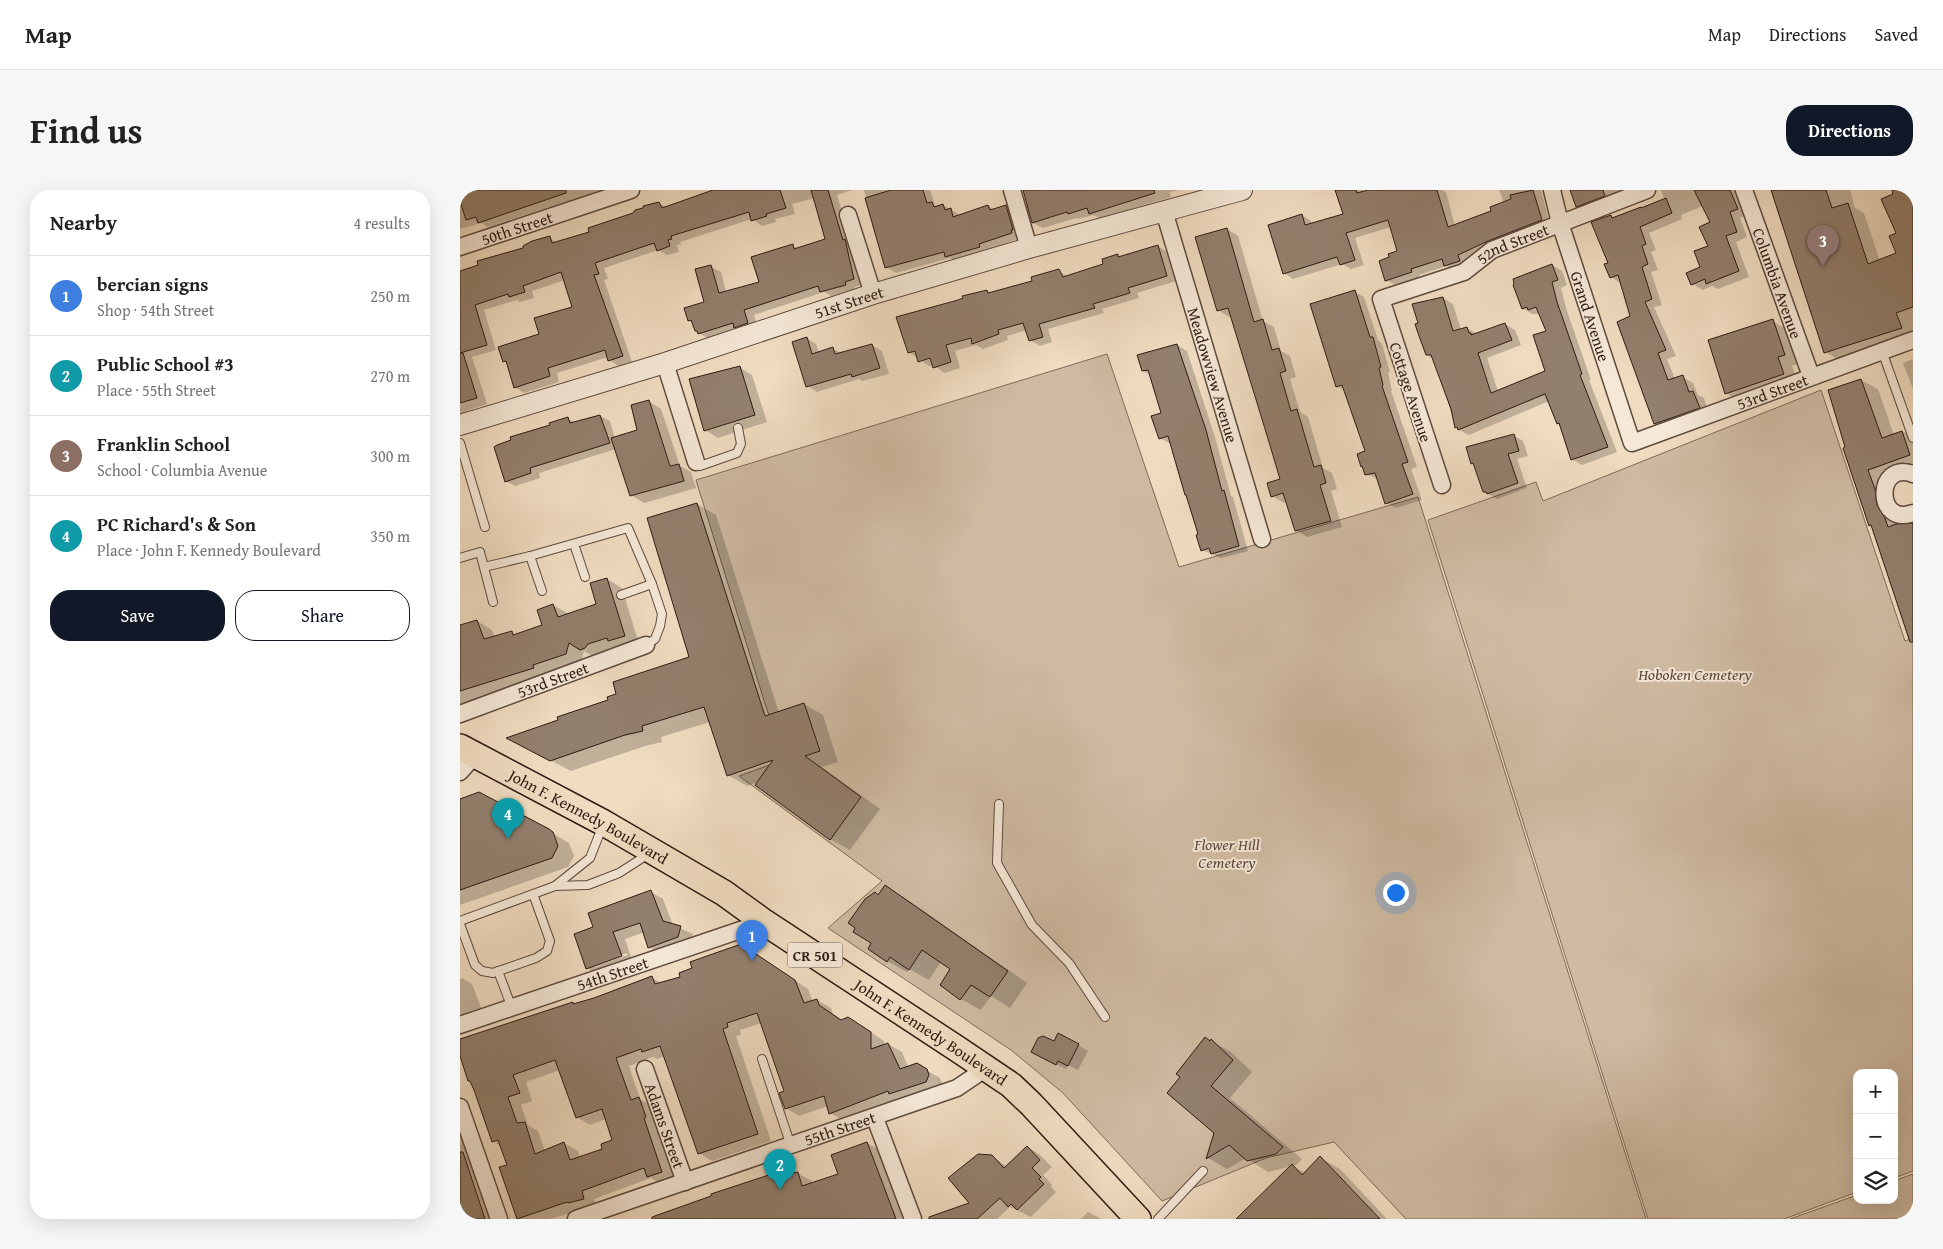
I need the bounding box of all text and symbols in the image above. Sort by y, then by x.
text: Map [25,17,72,52]
text: Map [1708,21,1741,48]
text: Directions [1769,21,1846,48]
text: Saved [1874,21,1918,48]
text: Find us [30,105,143,156]
button: Directions [1786,105,1913,156]
street label: 50th Street [478,205,556,251]
text: Nearby [50,207,117,238]
text: 4 results [353,211,410,235]
street label: 52nd Street [1471,217,1552,270]
street label: Columbia Avenue [1747,224,1809,342]
pin: 3 [1807,225,1839,266]
street label: Grand Avenue [1565,268,1616,364]
text: bercian signs [97,270,208,298]
street label: 51st Street [811,279,887,325]
text: 1 [62,284,70,308]
text: 250 m [370,284,410,308]
text: Shop · 54th Street [97,298,214,322]
street label: Meadowview Avenue [1181,304,1245,445]
street label: Cottage Avenue [1384,339,1438,445]
text: Public School #3 [97,350,234,378]
text: 2 [62,364,70,388]
text: 270 m [370,364,410,388]
street label: 53rd Street [1733,367,1812,416]
text: Place · 55th Street [97,378,216,402]
text: Franklin School [97,430,230,458]
text: 3 [62,444,70,468]
text: 300 m [370,444,410,468]
text: School · Columbia Avenue [97,458,267,482]
text: PC Richard's & Son [97,510,256,538]
text: 4 [62,524,70,548]
text: 350 m [370,524,410,548]
text: Place · John F. Kennedy Boulevard [97,538,321,562]
button: Save [50,590,225,641]
button: Share [235,590,410,641]
street label: 53rd Street [514,655,592,704]
park label: Hoboken Cemetery [1637,662,1752,686]
street label: John F. Kennedy Boulevard [503,762,673,870]
pin: 4 [492,798,524,839]
park label: Flower Hill Cemetery [1193,832,1260,874]
your location [1383,880,1409,906]
pin: 1 [736,920,768,961]
road number: CR 501 [788,942,842,968]
street label: 54th Street [574,950,652,997]
street label: John F. Kennedy Boulevard [848,971,1013,1092]
map controls [1853,1069,1898,1204]
button: + [1853,1069,1898,1114]
street label: Adams Street [639,1079,691,1172]
street label: 55th Street [801,1105,879,1152]
button: − [1853,1114,1898,1159]
pin: 2 [764,1149,796,1190]
button: layers [1853,1159,1898,1204]

